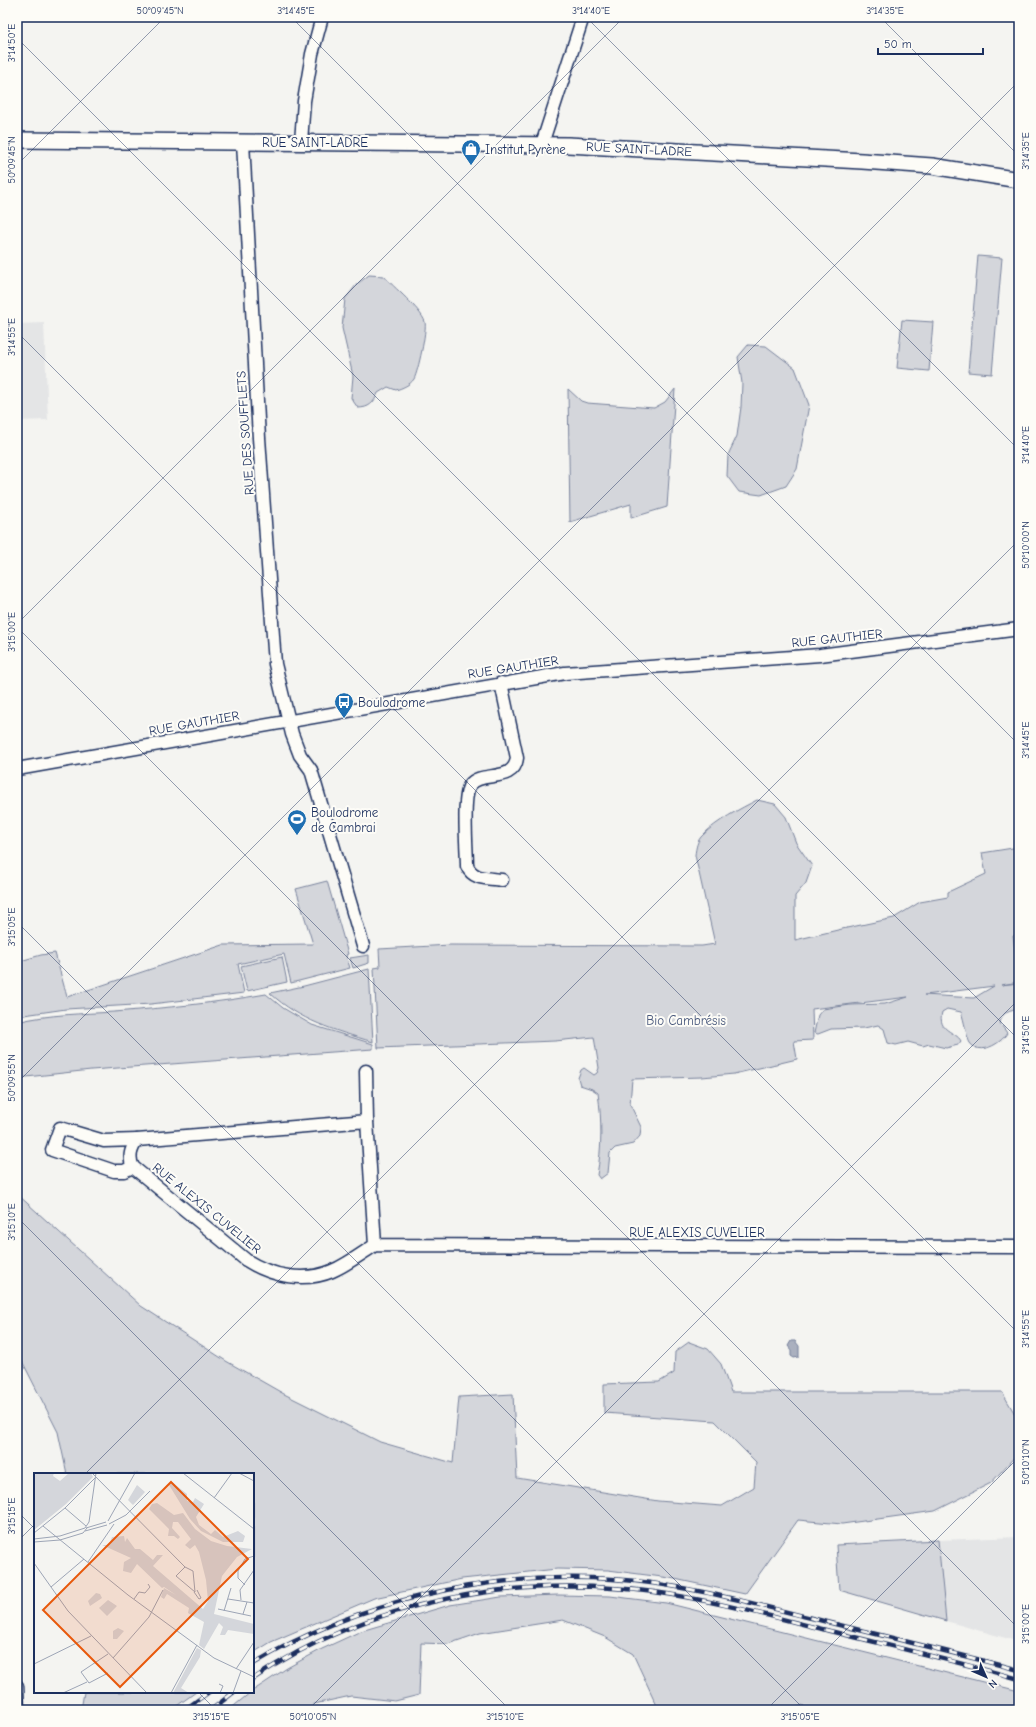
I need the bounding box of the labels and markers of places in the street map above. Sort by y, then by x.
shop icon: Institut Pyrène [460,138,482,166]
place label: Institut Pyrène [485,142,566,157]
bus stop icon: Boulodrome [333,691,355,719]
place label: Boulodrome [358,695,426,710]
place label: Boulodrome de Cambrai [311,805,379,835]
sports icon: Boulodrome de Cambrai [286,808,308,836]

